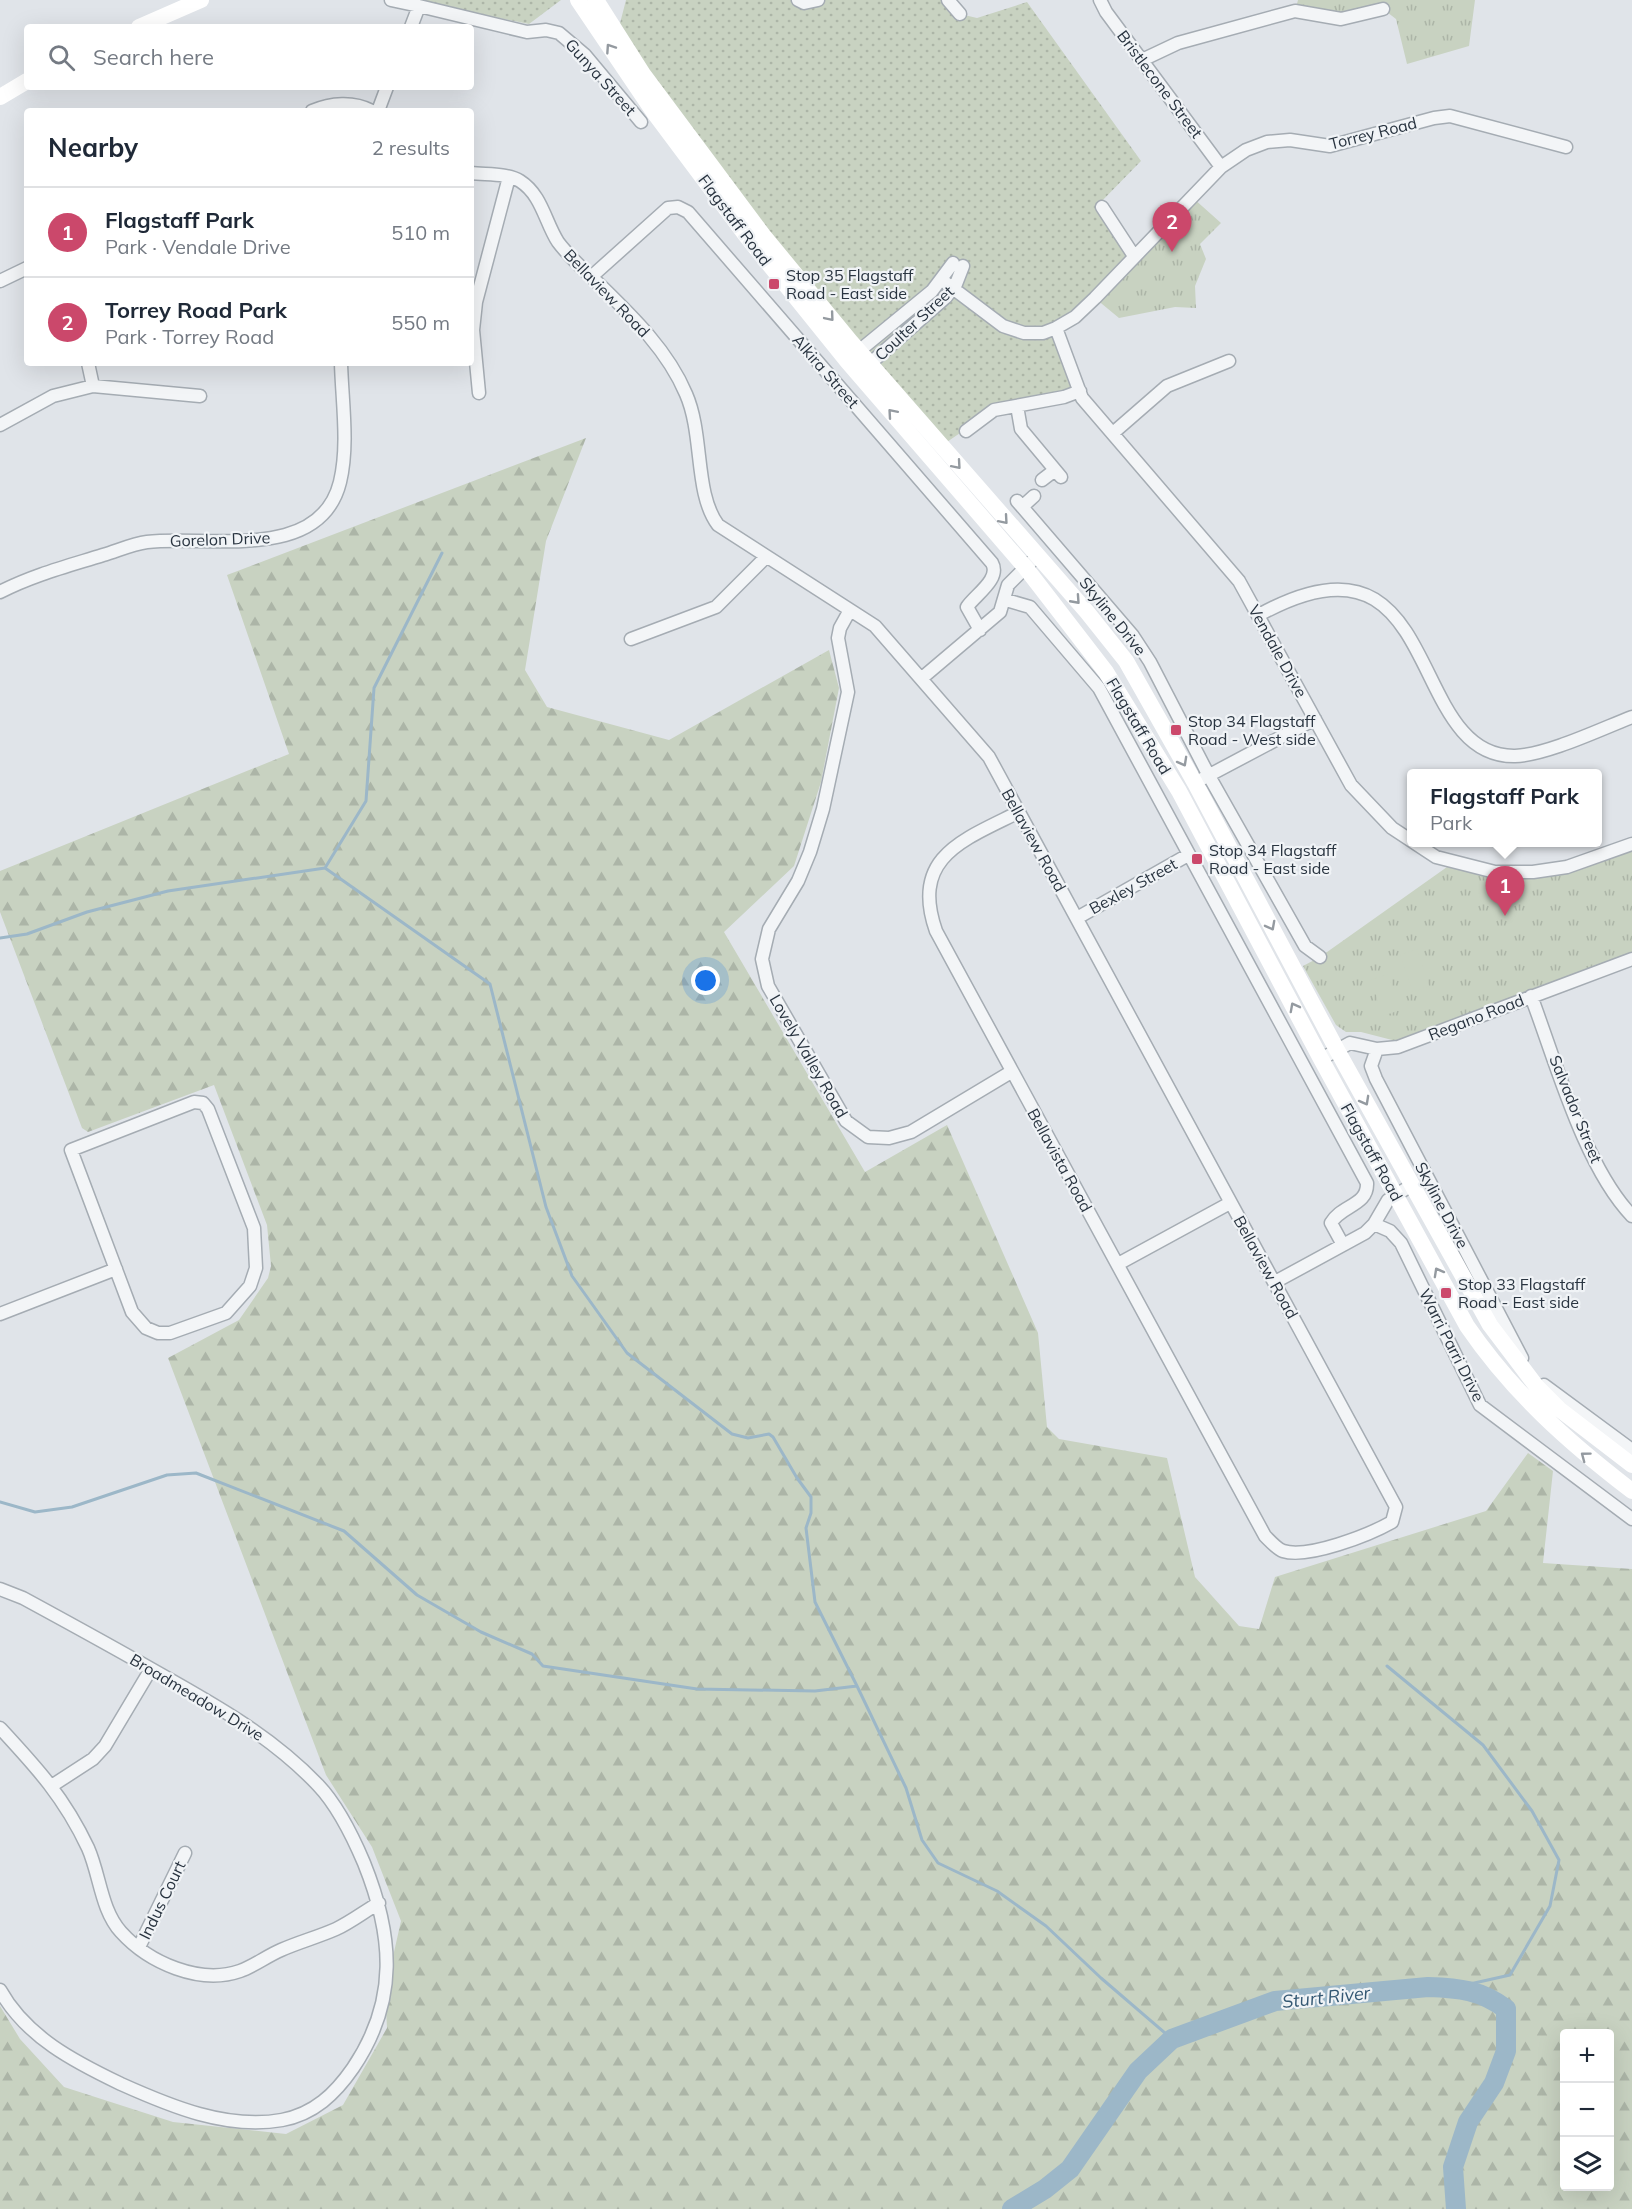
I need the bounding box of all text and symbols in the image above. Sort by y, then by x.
search box [24,24,474,90]
street label: Bristlecone Street [1113,26,1207,142]
street label: Gunya Street [561,34,641,120]
icon: search [45,41,78,74]
text: Search here [93,43,214,71]
one-way arrow [606,44,617,55]
street label: Torrey Road [1327,112,1419,154]
text: Nearby [48,131,138,164]
text: 2 results [372,135,450,160]
street label: Flagstaff Road [694,170,776,270]
pin: 2 [1152,202,1192,252]
text: Flagstaff Park [105,206,254,234]
text: 1 [62,220,74,245]
text: 510 m [391,220,450,245]
text: Park · Vendale Drive [105,234,291,259]
street label: Bellaview Road [560,245,654,341]
place label: Stop 35 Flagstaff Road - East side [786,265,914,303]
marker: Stop 35 Flagstaff Road - East side [767,277,781,291]
street label: Coulter Street [870,281,958,365]
text: Torrey Road Park [105,296,287,324]
text: 2 [62,310,74,335]
text: 550 m [391,310,450,335]
one-way arrow [823,310,834,321]
text: Park · Torrey Road [105,324,274,349]
street label: Alkira Street [788,330,864,412]
one-way arrow [888,409,899,420]
one-way arrow [950,458,961,469]
one-way arrow [997,513,1008,524]
street label: Gorelon Drive [169,527,271,551]
street label: Skyline Drive [1075,573,1151,659]
one-way arrow [1069,593,1080,604]
street label: Vendale Drive [1244,601,1312,701]
street label: Flagstaff Road [1102,674,1176,778]
place label: Stop 34 Flagstaff Road - West side [1188,711,1316,749]
marker: Stop 34 Flagstaff Road - West side [1169,723,1183,737]
one-way arrow [1176,756,1187,766]
popup [1407,769,1602,847]
text: Flagstaff Park [1430,782,1579,810]
street label: Bellaview Road [997,785,1071,895]
text: Park [1430,810,1472,835]
place label: Stop 34 Flagstaff Road - East side [1209,840,1337,878]
marker: Stop 34 Flagstaff Road - East side [1190,852,1204,866]
street label: Bexley Street [1086,853,1181,918]
pin: 1 [1486,866,1524,916]
one-way arrow [1264,919,1275,930]
your location [691,966,720,995]
street label: Regano Road [1425,990,1527,1044]
street label: Lovely Valley Road [766,991,852,1121]
one-way arrow [1290,1003,1301,1014]
street label: Salvador Street [1545,1052,1607,1166]
one-way arrow [1358,1095,1369,1105]
street label: Flagstaff Road [1337,1099,1407,1205]
street label: Bellavista Road [1023,1105,1097,1215]
street label: Skyline Drive [1411,1158,1473,1252]
street label: Bellaview Road [1229,1212,1303,1322]
one-way arrow [1434,1268,1445,1279]
place label: Stop 33 Flagstaff Road - East side [1458,1274,1586,1312]
street label: Warri Parri Drive [1415,1285,1489,1405]
marker: Stop 33 Flagstaff Road - East side [1439,1286,1453,1300]
one-way arrow [1581,1452,1592,1463]
street label: Broadmeadow Drive [126,1649,268,1745]
street label: Indus Court [134,1857,190,1943]
water label: Sturt River [1281,1981,1373,2013]
map controls [1560,2029,1614,2191]
button: + [1560,2029,1614,2083]
button: − [1560,2083,1614,2137]
button: layers [1560,2137,1614,2191]

